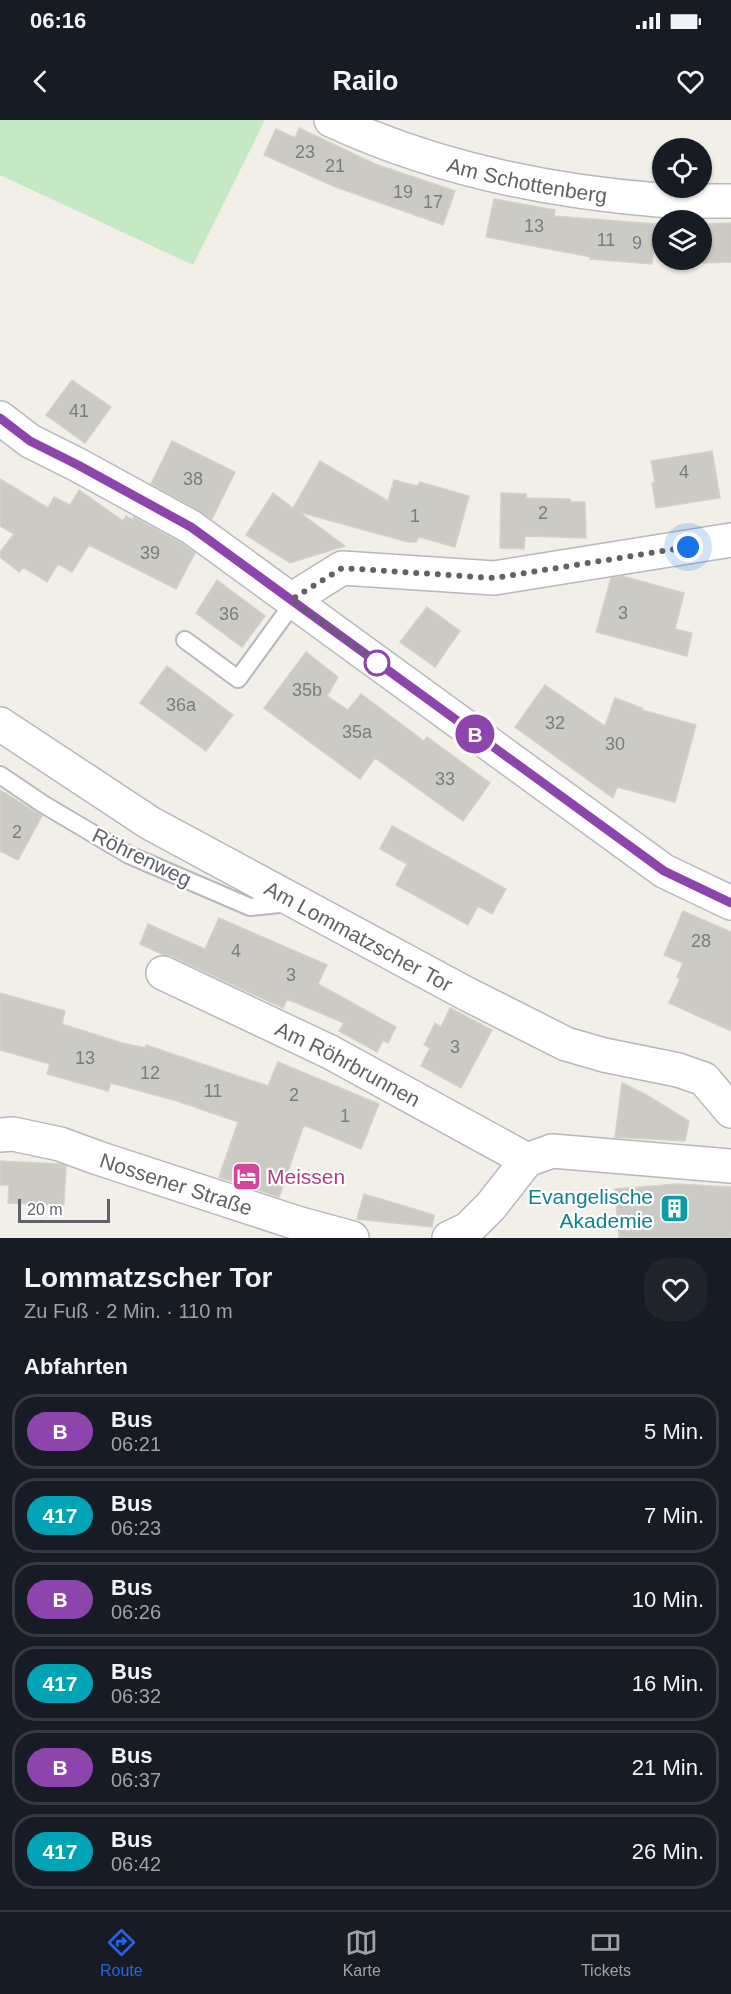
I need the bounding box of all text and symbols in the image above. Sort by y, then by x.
text: 06:16 [30,8,86,33]
icon: back [24,65,57,98]
icon: heart [674,65,707,98]
text: Railo [332,66,399,96]
map controls [652,138,712,270]
button: locate [652,138,712,198]
house number: 23 [295,142,315,162]
street label: Am Schottenberg [445,152,608,206]
house number: 21 [325,156,345,176]
house number: 19 [393,182,413,202]
house number: 17 [423,192,443,212]
button: layers [652,210,712,270]
house number: 13 [524,216,544,236]
house number: 11 [597,230,615,250]
house number: 9 [632,233,642,253]
house number: 41 [69,401,89,421]
house number: 4 [679,462,689,482]
house number: 38 [183,469,203,489]
house number: 2 [538,503,548,523]
house number: 1 [410,506,420,526]
your location [673,532,703,562]
house number: 39 [140,543,160,563]
house number: 3 [618,603,628,623]
house number: 36 [219,604,239,624]
unlabelled marker [364,650,390,676]
house number: 35b [292,680,322,700]
house number: 36a [166,695,197,715]
house number: 32 [545,713,565,733]
line badge: B [456,714,494,754]
house number: 35a [342,722,373,742]
text: B [467,723,483,746]
house number: 30 [605,734,625,754]
house number: 33 [435,769,455,789]
house number: 2 [12,822,22,842]
street label: Röhrenweg [89,823,195,891]
street label: Am Lommatzscher Tor [261,876,457,996]
house number: 28 [691,931,711,951]
house number: 4 [231,941,241,961]
house number: 3 [286,965,296,985]
street label: Am Röhrbrunnen [272,1016,424,1111]
house number: 3 [450,1037,460,1057]
house number: 13 [75,1048,95,1068]
house number: 12 [140,1063,160,1083]
house number: 11 [204,1081,222,1101]
house number: 2 [289,1085,299,1105]
house number: 1 [340,1106,350,1126]
street label: Nossener Straße [97,1148,255,1219]
hotel icon: Meissen [230,1160,262,1192]
place label: Meissen [267,1165,345,1188]
place label: Evangelische Akademie [528,1185,653,1232]
building icon: Evangelische Akademie [658,1192,690,1224]
scale bar [18,1196,110,1224]
text: 20 m [27,1201,63,1218]
button: heart [644,1258,707,1321]
text: Lommatzscher Tor [24,1262,272,1293]
text: Zu Fuß · 2 Min. · 110 m [24,1300,233,1322]
text: Abfahrten [24,1354,128,1379]
text: Bus [111,1407,153,1432]
text: 5 Min. [644,1419,704,1444]
text: B [52,1420,68,1443]
text: 06:21 [111,1433,161,1455]
text: Bus [111,1491,153,1516]
text: 7 Min. [644,1503,704,1528]
text: 417 [42,1504,78,1527]
text: 06:23 [111,1517,161,1539]
text: Bus [111,1575,153,1600]
text: 10 Min. [632,1587,704,1612]
text: B [52,1588,68,1611]
text: 06:26 [111,1601,161,1623]
text: Bus [111,1659,153,1684]
text: 16 Min. [632,1671,704,1696]
text: 417 [42,1672,78,1695]
text: 06:32 [111,1685,161,1707]
text: Bus [111,1743,153,1768]
text: 21 Min. [632,1755,704,1780]
text: B [52,1756,68,1779]
text: 06:37 [111,1769,161,1791]
text: Bus [111,1827,153,1852]
text: 26 Min. [632,1839,704,1864]
text: 417 [42,1840,78,1863]
text: 06:42 [111,1853,161,1875]
tab: Route [100,1926,143,1980]
tab: Karte [343,1926,381,1980]
tab: Tickets [581,1926,631,1980]

